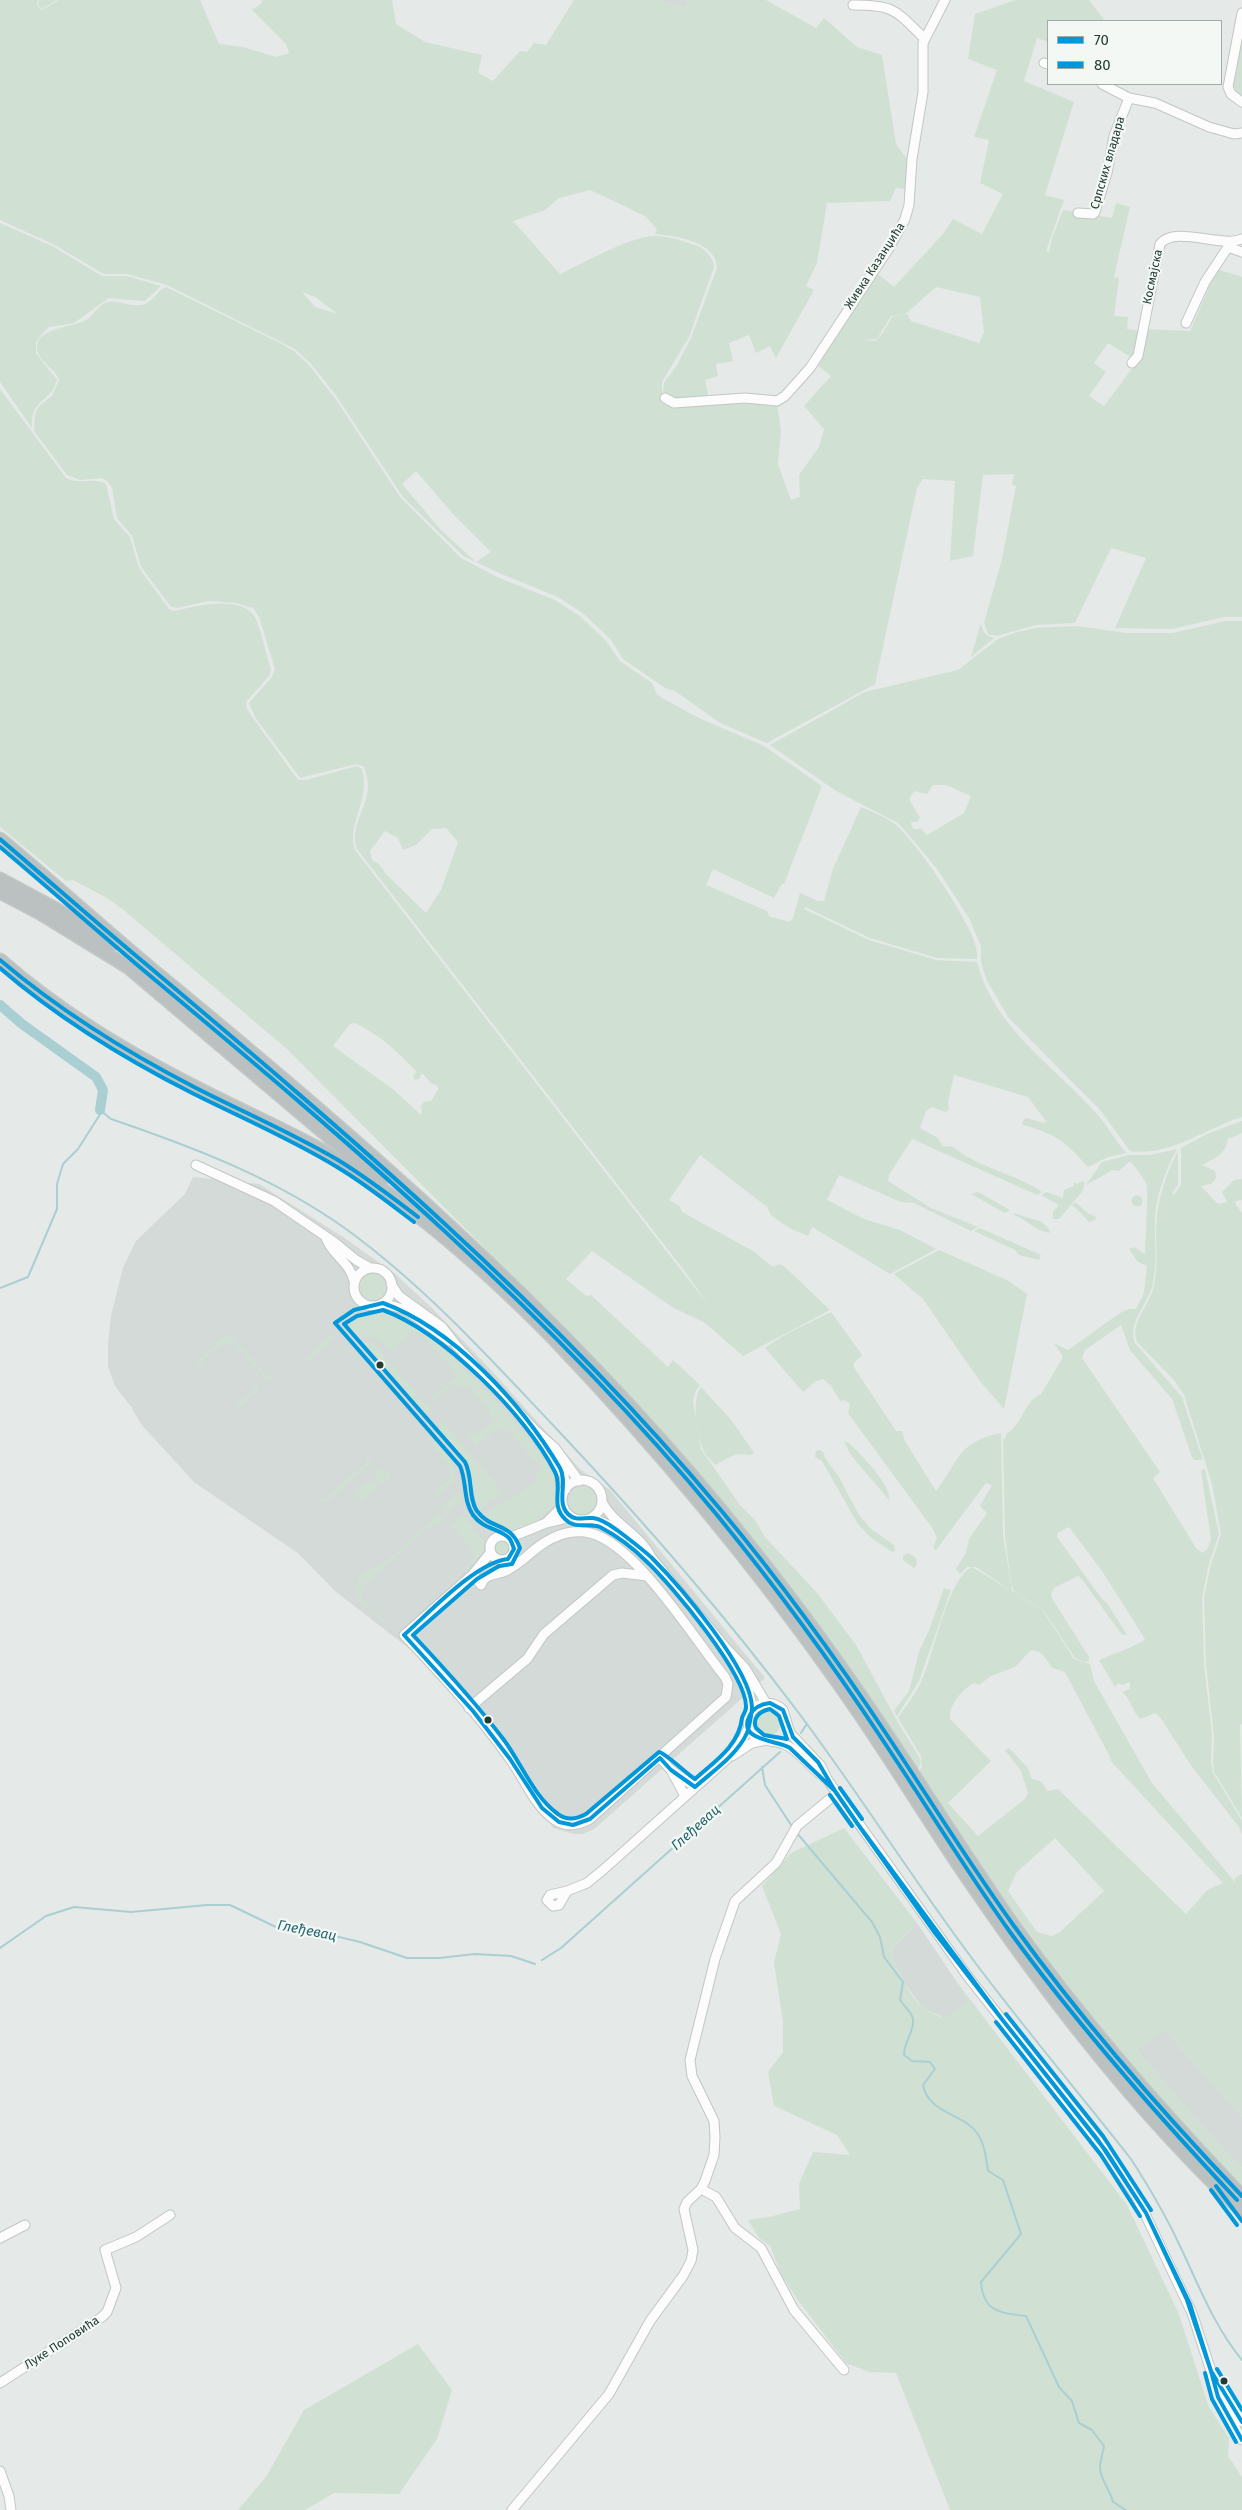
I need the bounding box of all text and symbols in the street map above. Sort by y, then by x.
legend [1047,20,1222,85]
text: 70 [1094,31,1109,49]
text: 80 [1094,56,1111,74]
street label: Српских владара [1088,115,1128,211]
street label: Живка Казанџића [842,220,908,312]
street label: Космајска [1140,248,1166,306]
unlabelled marker [375,1360,385,1370]
unlabelled marker [483,1715,493,1725]
water label: Глеђевац [668,1802,724,1854]
water label: Глеђевац [276,1917,338,1945]
street label: Луке Поповића [22,2313,102,2373]
unlabelled marker [1219,2376,1229,2386]

